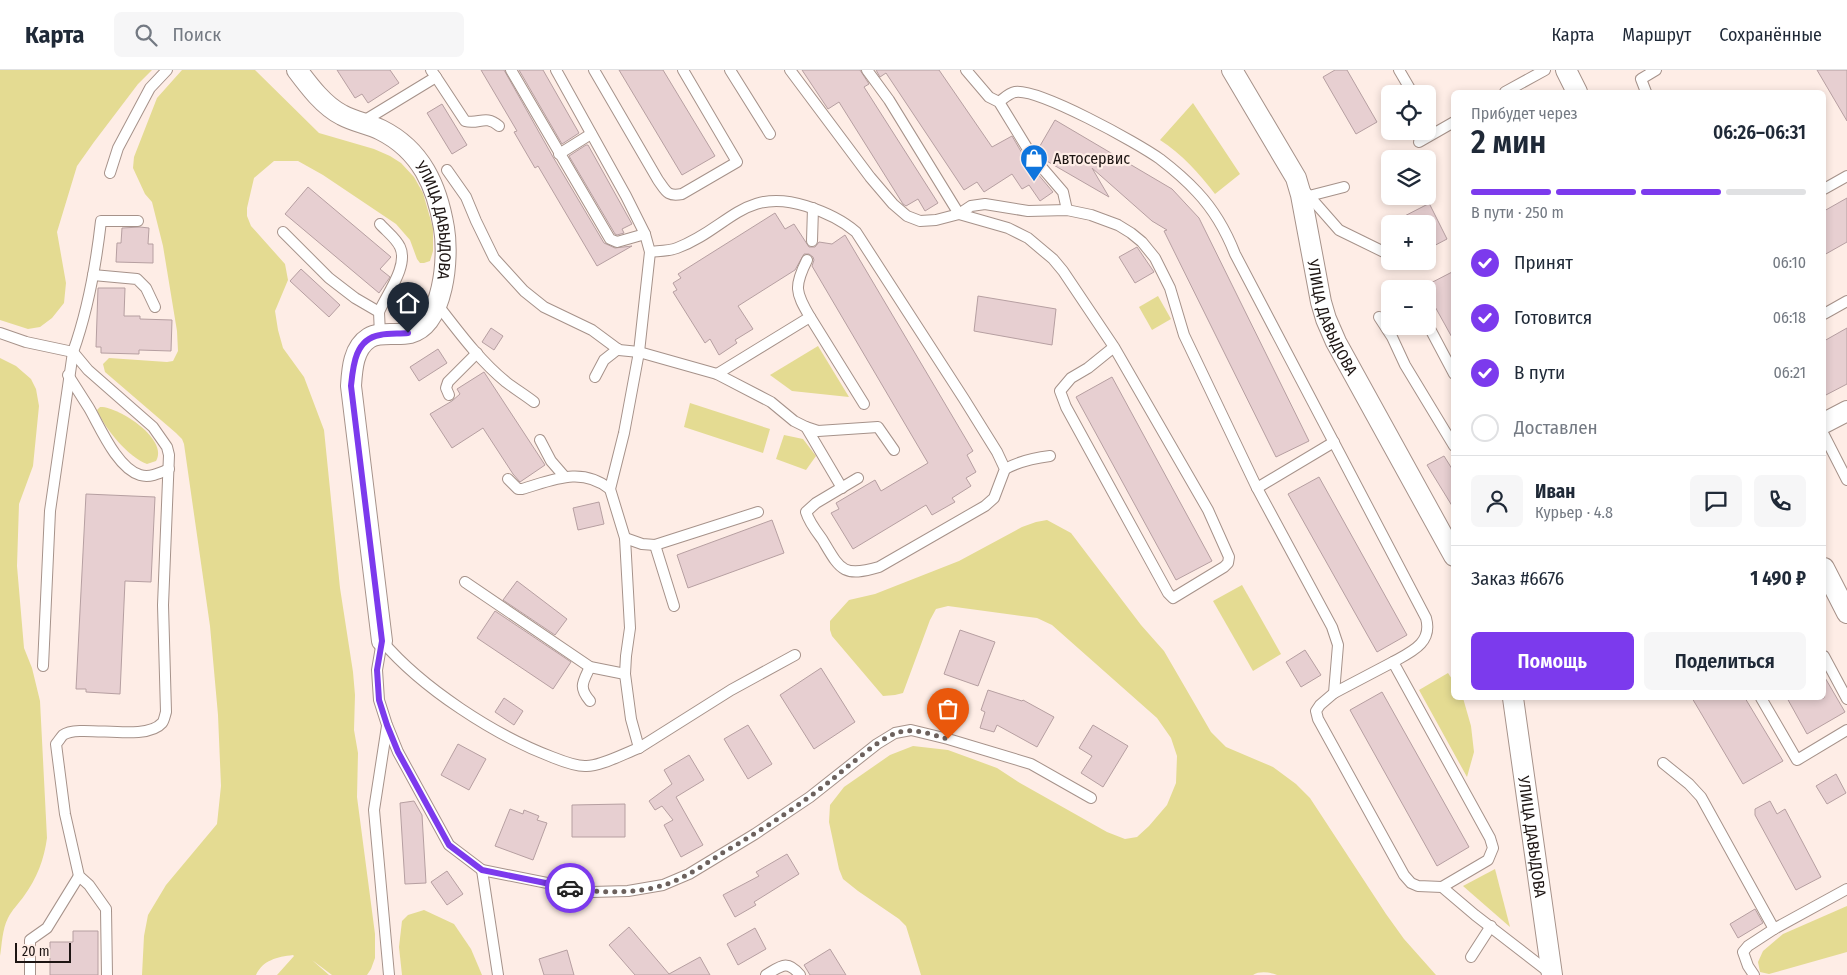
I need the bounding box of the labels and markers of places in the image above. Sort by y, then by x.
shop icon: Автосервис [1019,143,1049,182]
place label: Автосервис [1053,149,1130,168]
pin [387,282,429,333]
pin [927,688,969,739]

